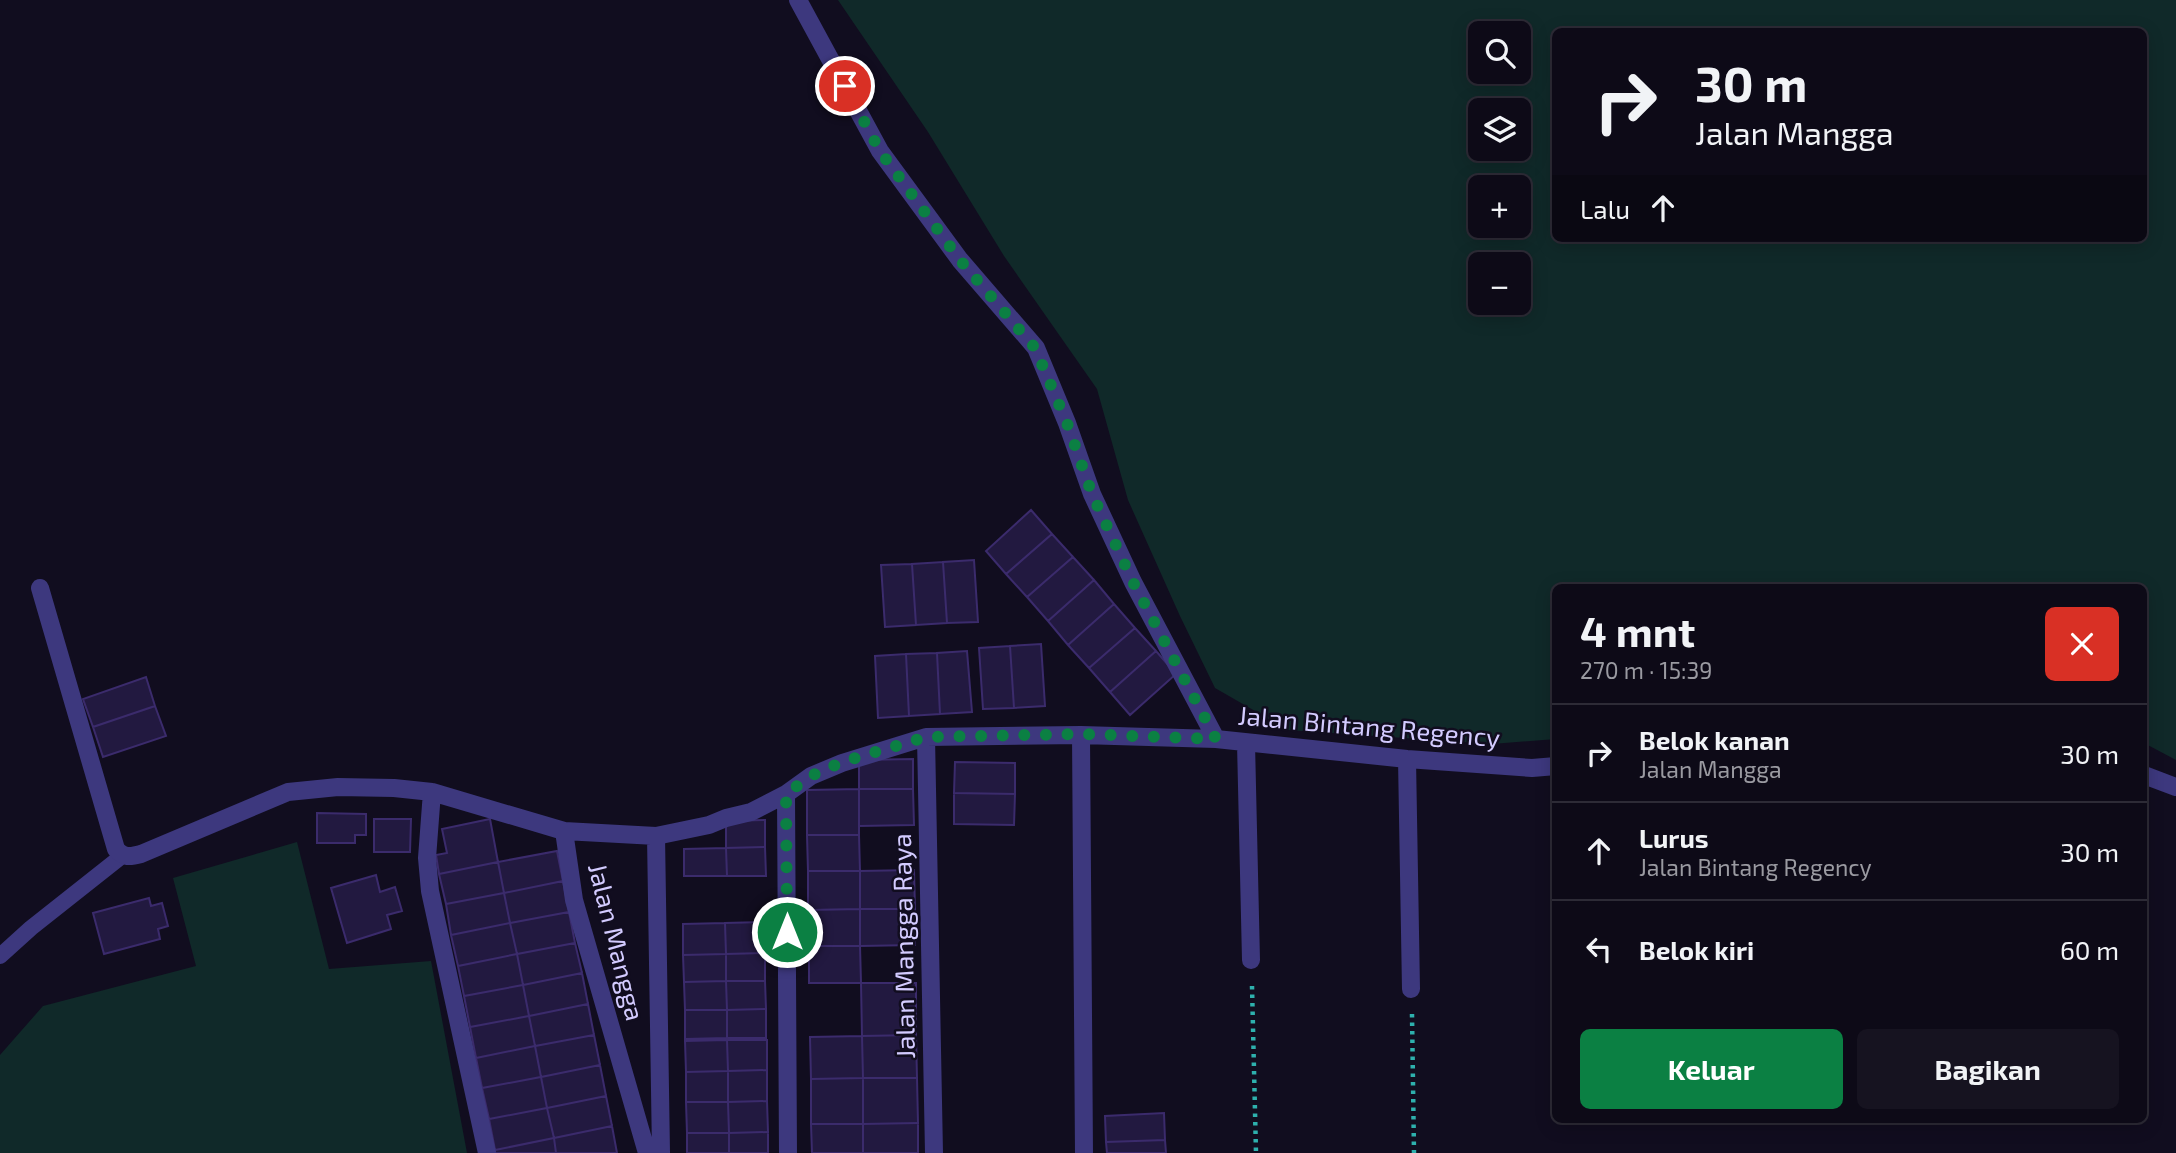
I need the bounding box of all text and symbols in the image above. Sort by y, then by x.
map controls [1468,21,1531,315]
button: search [1468,21,1531,84]
text: 30 m [1695,53,1807,112]
pin [815,56,875,116]
icon: right [1580,56,1671,147]
icon: arrive [826,67,864,105]
button: layers [1468,98,1531,161]
text: Jalan Mangga [1695,113,1894,151]
button: + [1468,175,1531,238]
icon: ahead [1644,189,1682,227]
text: Lalu [1580,193,1630,224]
button: − [1468,252,1531,315]
text: 4 mnt [1580,605,1695,655]
button: close [2045,607,2119,681]
text: 270 m · 15:39 [1580,656,1712,684]
street label: Jalan Bintang Regency [1237,699,1502,752]
text: Belok kanan [1639,724,1790,755]
icon: right [1580,734,1618,772]
text: 30 m [2060,738,2119,769]
text: Jalan Mangga [1639,755,1782,783]
text: Lurus [1639,822,1709,853]
icon: ahead [1580,832,1618,870]
street label: Jalan Mangga Raya [885,833,920,1059]
text: 30 m [2060,836,2119,867]
text: Jalan Bintang Regency [1639,853,1872,881]
street label: Jalan Mangga [583,860,652,1024]
position arrow [750,895,824,969]
icon: left [1580,930,1618,968]
text: Belok kiri [1639,934,1754,965]
text: 60 m [2060,934,2119,965]
button: Keluar [1580,1029,1843,1109]
button: Bagikan [1857,1029,2119,1109]

